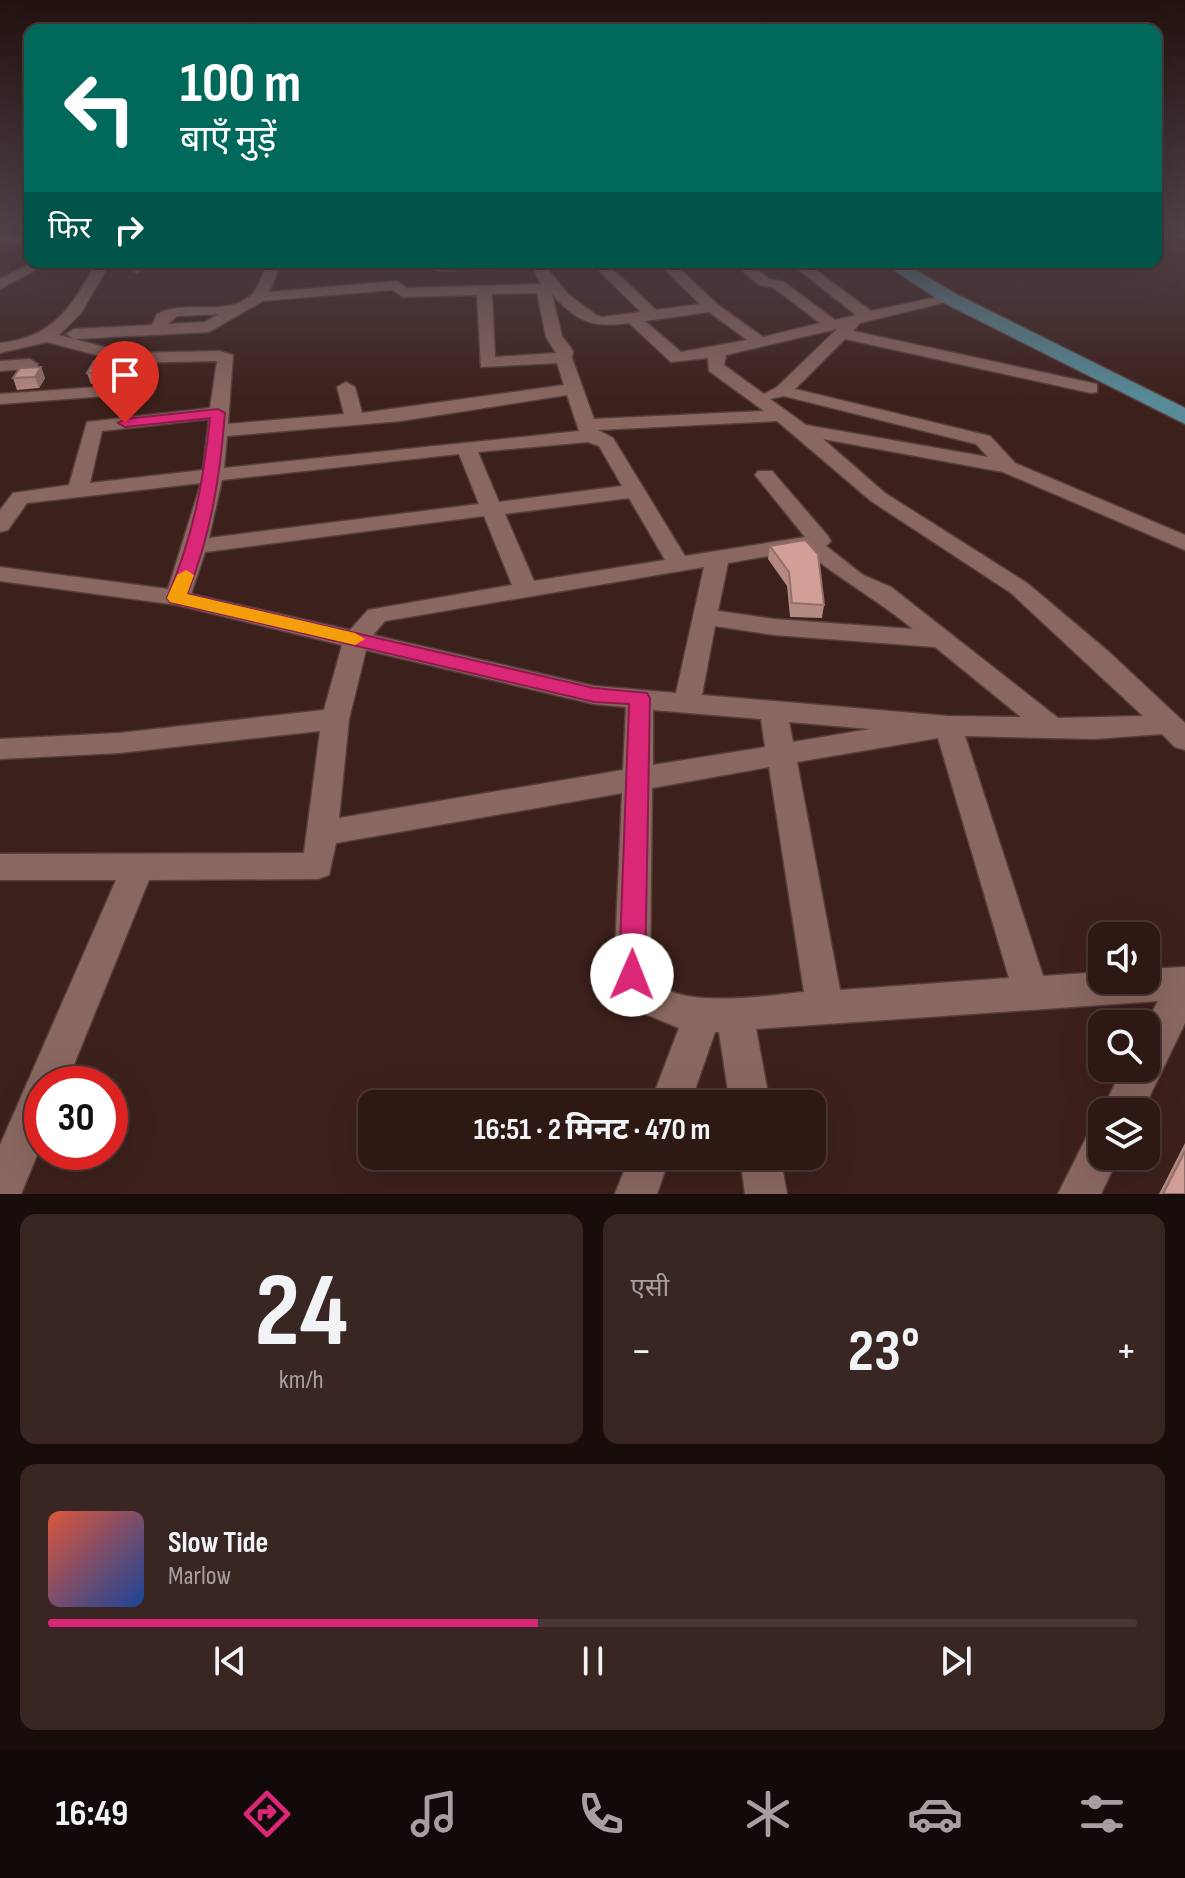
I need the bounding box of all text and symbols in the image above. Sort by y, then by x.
text: 100 m [180,51,301,118]
icon: left [48,56,152,160]
text: बाएँ मुड़ें [180,119,276,162]
icon: right [107,208,151,252]
text: फिर [48,211,91,247]
pin [91,341,159,423]
icon: arrive [103,353,147,397]
map controls [1088,922,1160,1170]
button: sound [1088,922,1160,994]
position arrow [590,933,674,1017]
button: search [1088,1010,1160,1082]
speed limit sign: 30 [24,1066,128,1170]
button: layers [1088,1098,1160,1170]
text: 16:51 · 2 मिनट · 470 m [474,1112,710,1148]
text: 24 [254,1250,348,1375]
text: एसी [631,1273,669,1304]
text: 23° [848,1316,920,1388]
text: − [631,1325,652,1378]
text: + [1115,1325,1137,1378]
text: km/h [279,1365,324,1396]
text: Slow Tide [168,1525,268,1561]
text: Marlow [168,1561,231,1592]
icon: previous [208,1639,252,1683]
icon: pause [571,1639,615,1683]
icon: next [934,1639,978,1683]
icon: directions [239,1786,295,1842]
icon: music [406,1786,462,1842]
icon: phone [573,1786,629,1842]
icon: climate [740,1786,796,1842]
icon: car [907,1786,963,1842]
icon: filters [1074,1786,1130,1842]
text: 16:49 [55,1793,128,1836]

